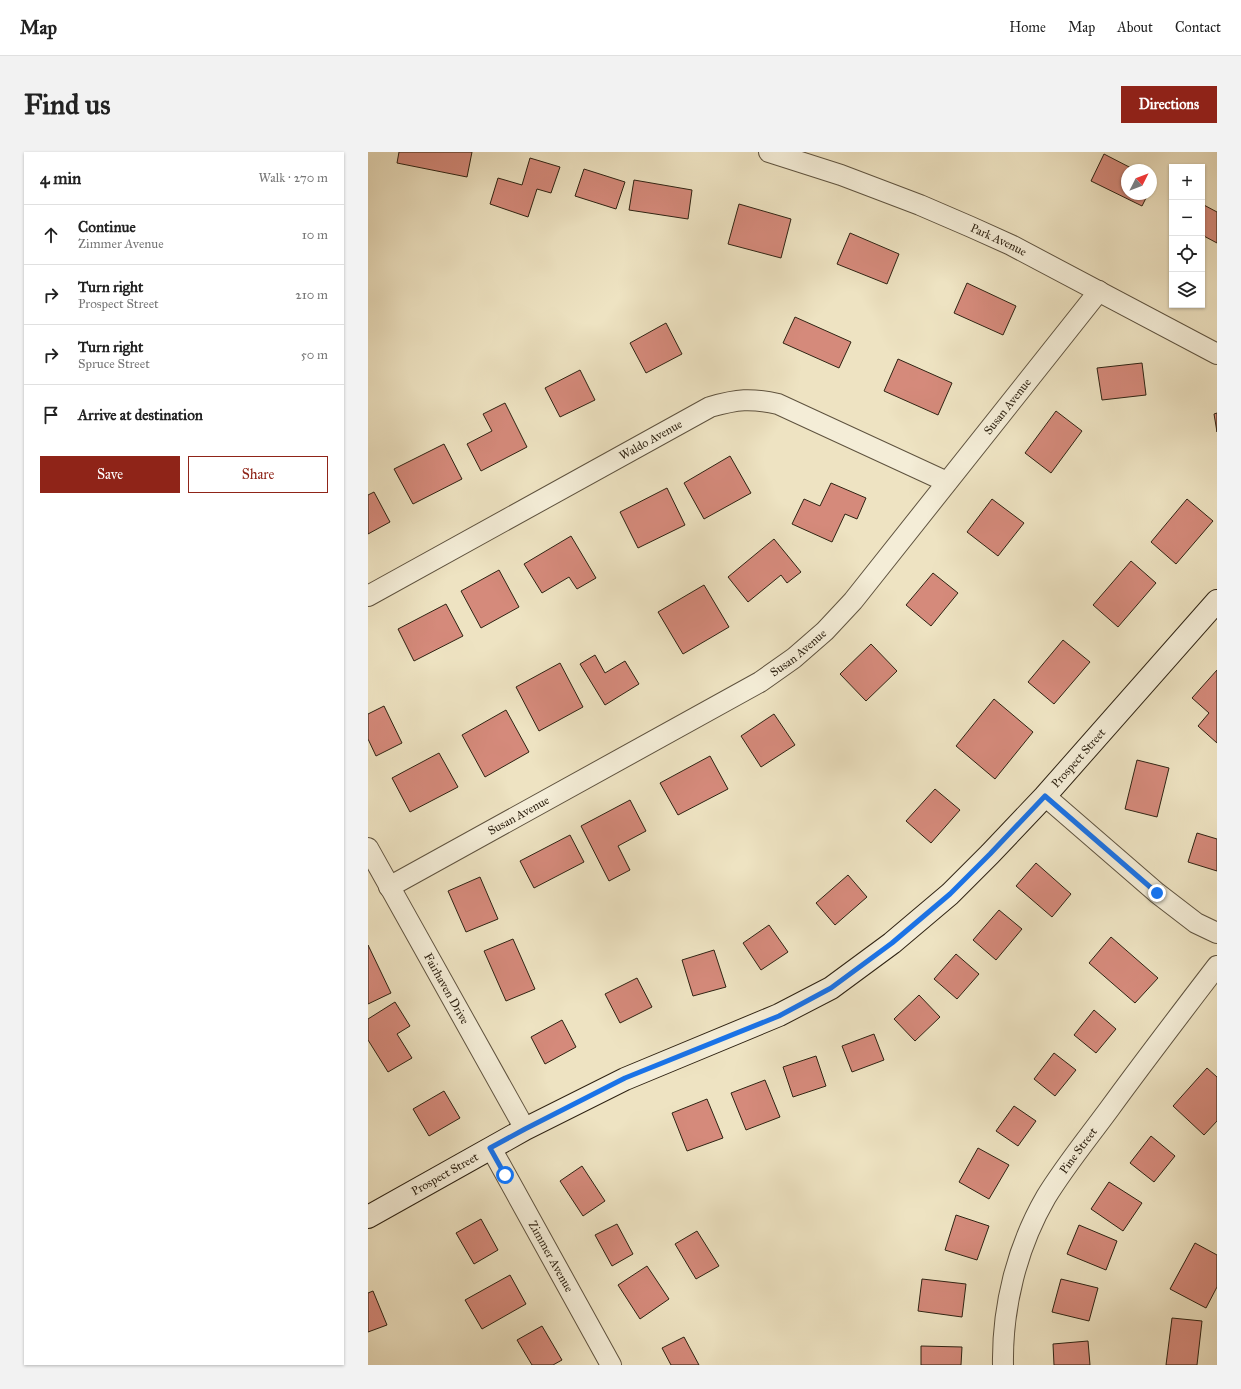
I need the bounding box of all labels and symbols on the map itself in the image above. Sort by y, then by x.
north arrow [1121,164,1157,200]
street label: Park Avenue [968,221,1029,259]
street label: Susan Avenue [981,375,1034,437]
street label: Waldo Avenue [617,417,685,463]
street label: Susan Avenue [768,626,829,680]
street label: Prospect Street [1049,725,1109,791]
street label: Susan Avenue [485,793,552,838]
route end [1148,884,1166,902]
street label: Fairhaven Drive [421,950,472,1027]
street label: Pine Street [1056,1124,1100,1176]
street label: Prospect Street [409,1149,481,1198]
route start [496,1166,514,1184]
street label: Zimmer Avenue [526,1218,576,1295]

